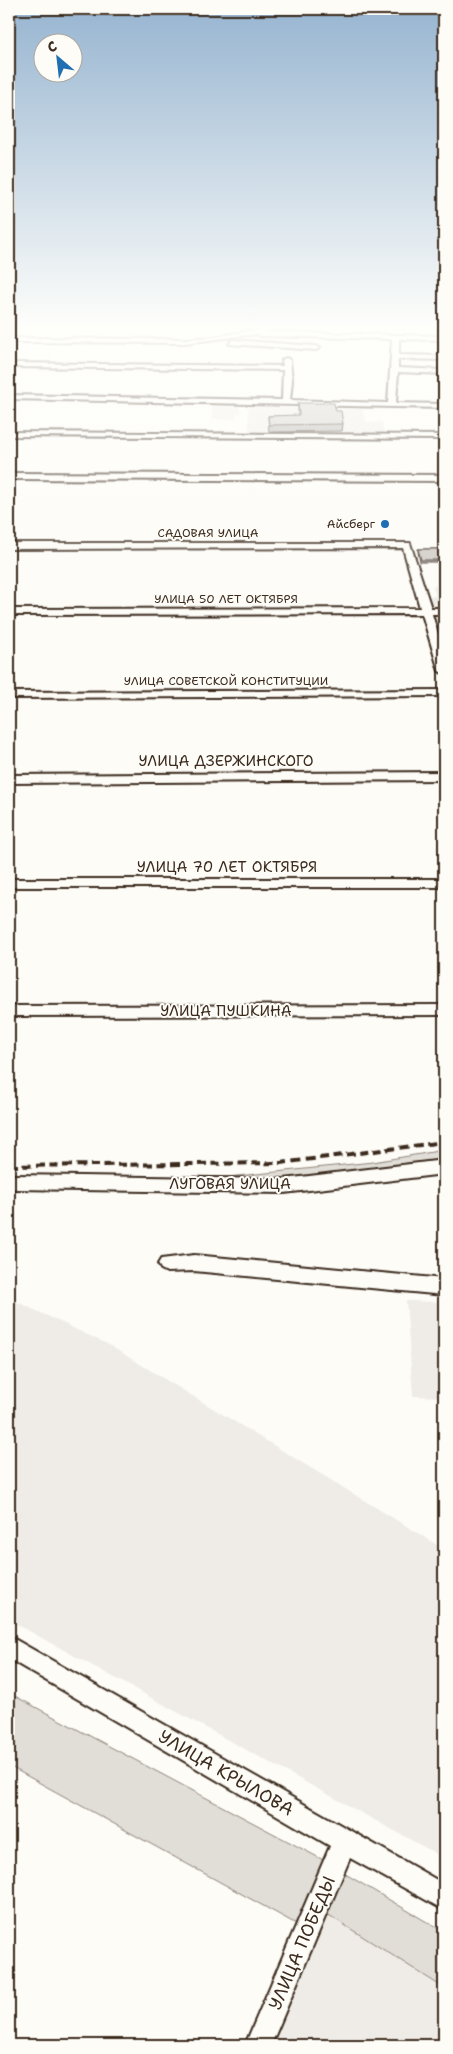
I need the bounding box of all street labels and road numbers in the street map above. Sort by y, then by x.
street label: САДОВАЯ УЛИЦА [158,525,259,541]
street label: УЛИЦА 50 ЛЕТ ОКТЯБРЯ [154,591,298,607]
street label: УЛИЦА СОВЕТСКОЙ КОНСТИТУЦИИ [124,673,328,689]
street label: УЛИЦА ДЗЕРЖИНСКОГО [139,751,313,771]
street label: УЛИЦА 70 ЛЕТ ОКТЯБРЯ [137,857,317,877]
street label: УЛИЦА ПУШКИНА [160,1001,292,1021]
street label: ЛУГОВАЯ УЛИЦА [169,1174,291,1194]
street label: УЛИЦА КРЫЛОВА [154,1725,298,1821]
street label: УЛИЦА ПОБЕДЫ [263,1872,341,2014]

